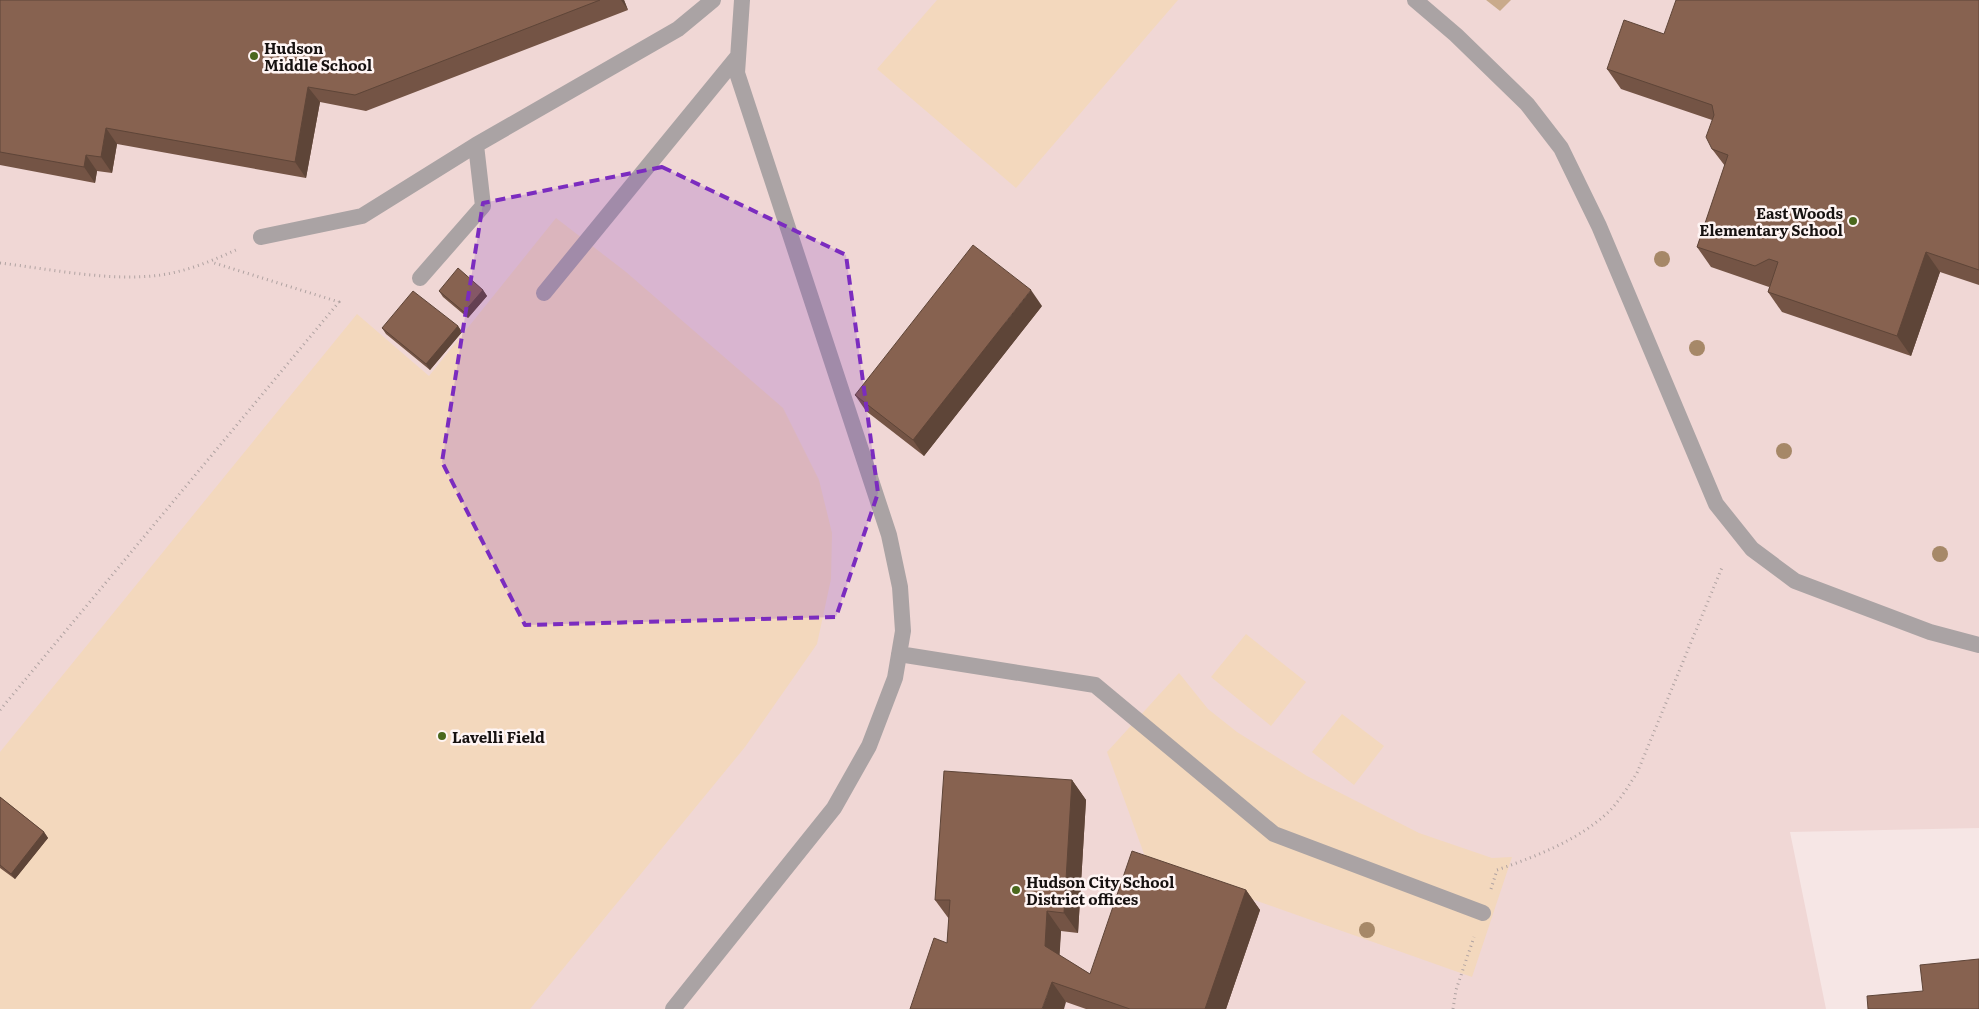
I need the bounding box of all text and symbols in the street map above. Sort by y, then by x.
place label: Hudson Middle School [264,36,373,76]
marker: Hudson Middle School [248,50,260,62]
place label: East Woods Elementary School [1699,201,1844,241]
marker: East Woods Elementary School [1847,215,1859,227]
place label: Lavelli Field [452,725,545,748]
marker: Lavelli Field [436,730,448,742]
place label: Hudson City School District offices [1026,870,1175,910]
marker: Hudson City School District offices [1010,884,1022,896]

